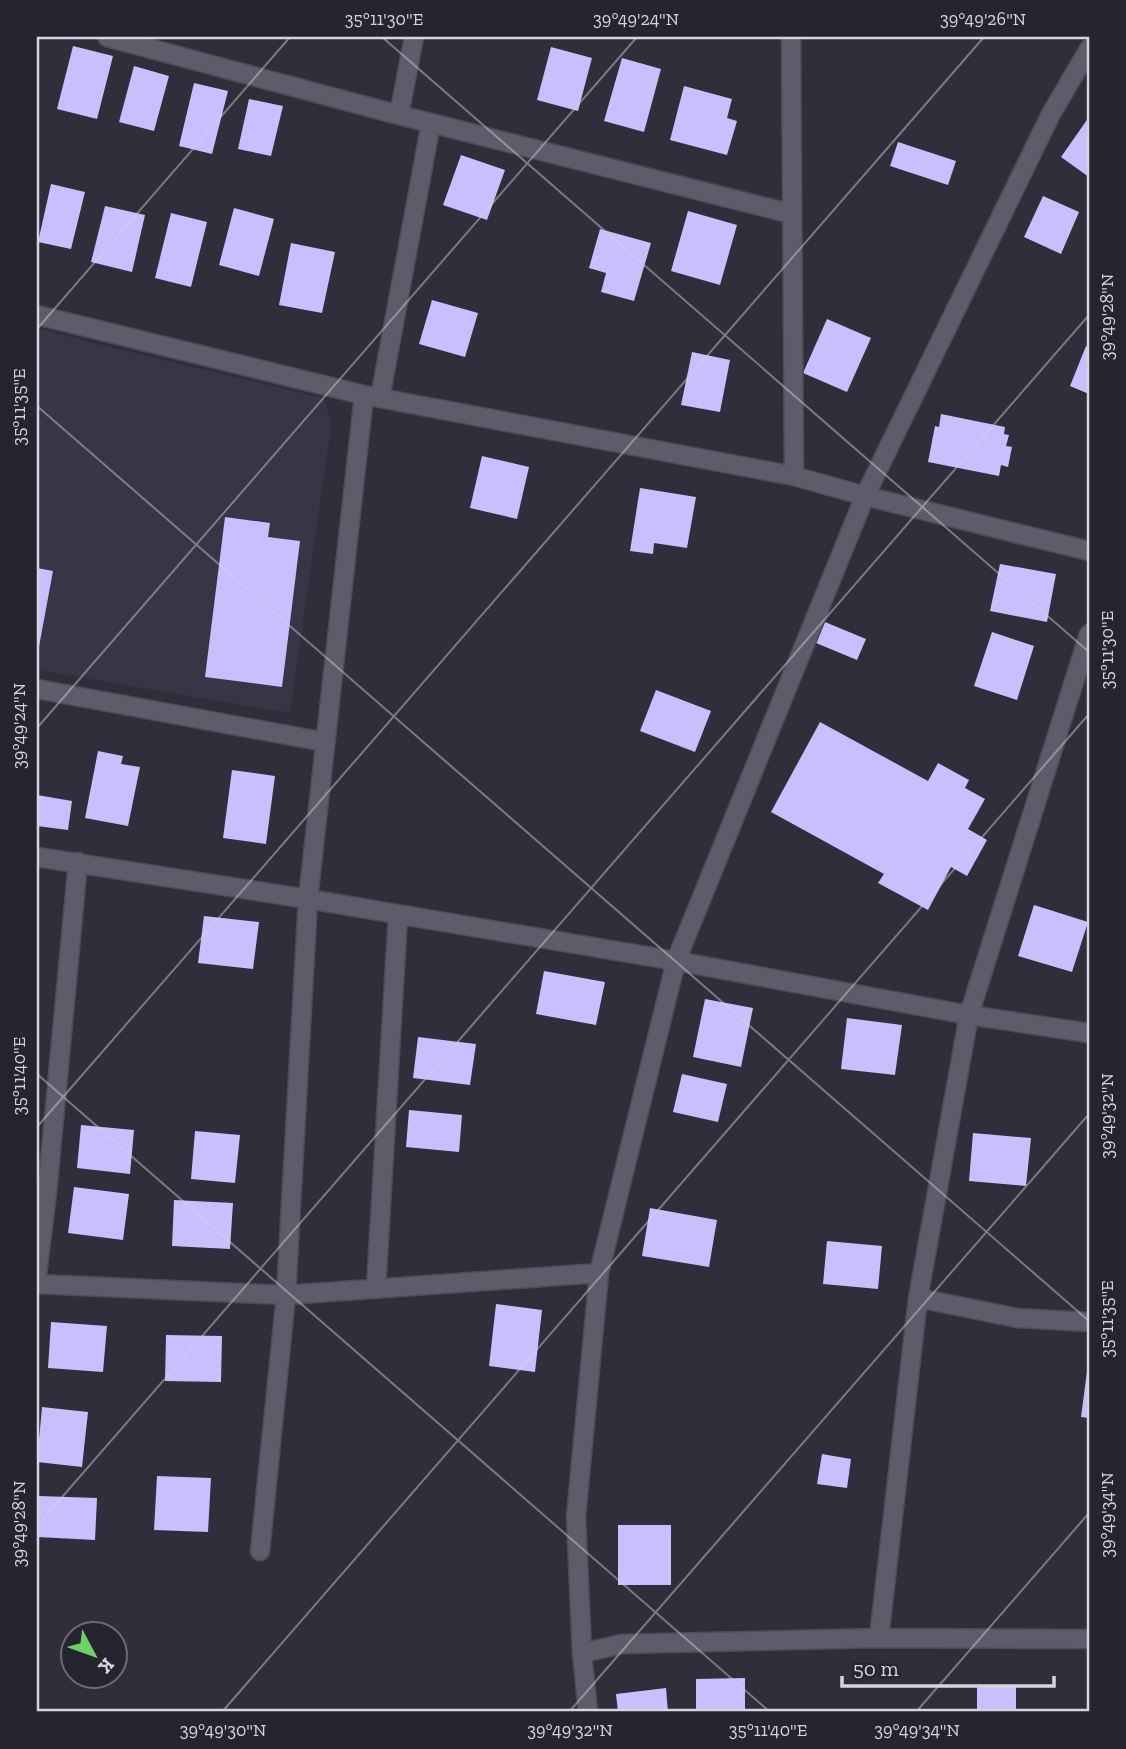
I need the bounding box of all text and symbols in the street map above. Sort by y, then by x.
text: 35°11'30"E [345,8,423,30]
text: 39°49'24"N [593,8,679,30]
text: 39°49'26"N [940,8,1026,30]
text: 39°49'28"N [1096,274,1118,360]
text: 35°11'35"E [8,368,30,446]
text: 35°11'30"E [1096,611,1118,689]
text: 39°49'24"N [8,683,30,769]
text: 35°11'40"E [8,1037,30,1115]
text: 39°49'32"N [1096,1073,1118,1159]
text: 35°11'35"E [1096,1280,1118,1358]
text: 39°49'34"N [1096,1472,1118,1558]
text: 39°49'28"N [8,1481,30,1567]
north arrow [60,1620,130,1690]
scale bar [842,1644,1054,1688]
text: K [93,1653,119,1678]
text: 50 m [853,1656,899,1681]
text: 39°49'30"N [180,1719,266,1741]
text: 39°49'32"N [527,1719,613,1741]
text: 35°11'40"E [729,1719,807,1741]
text: 39°49'34"N [874,1719,960,1741]

